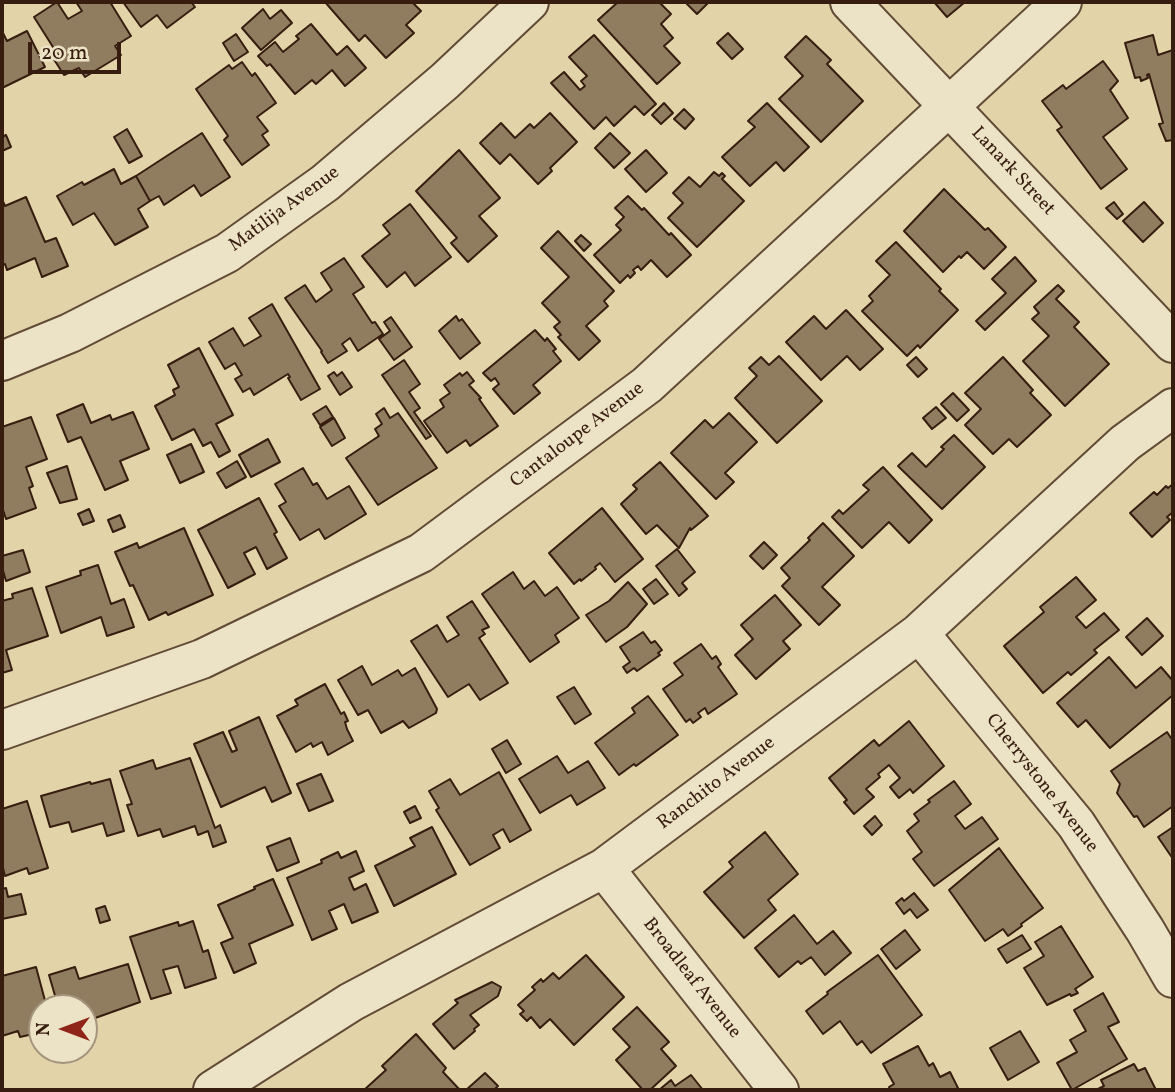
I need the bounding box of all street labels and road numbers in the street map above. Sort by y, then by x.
street label: Lanark Street [965,123,1059,221]
street label: Matilija Avenue [225,162,345,258]
street label: Cantaloupe Avenue [507,378,649,494]
street label: Cherrystone Avenue [980,710,1102,858]
street label: Ranchito Avenue [654,732,780,836]
street label: Broadleaf Avenue [637,914,745,1044]

